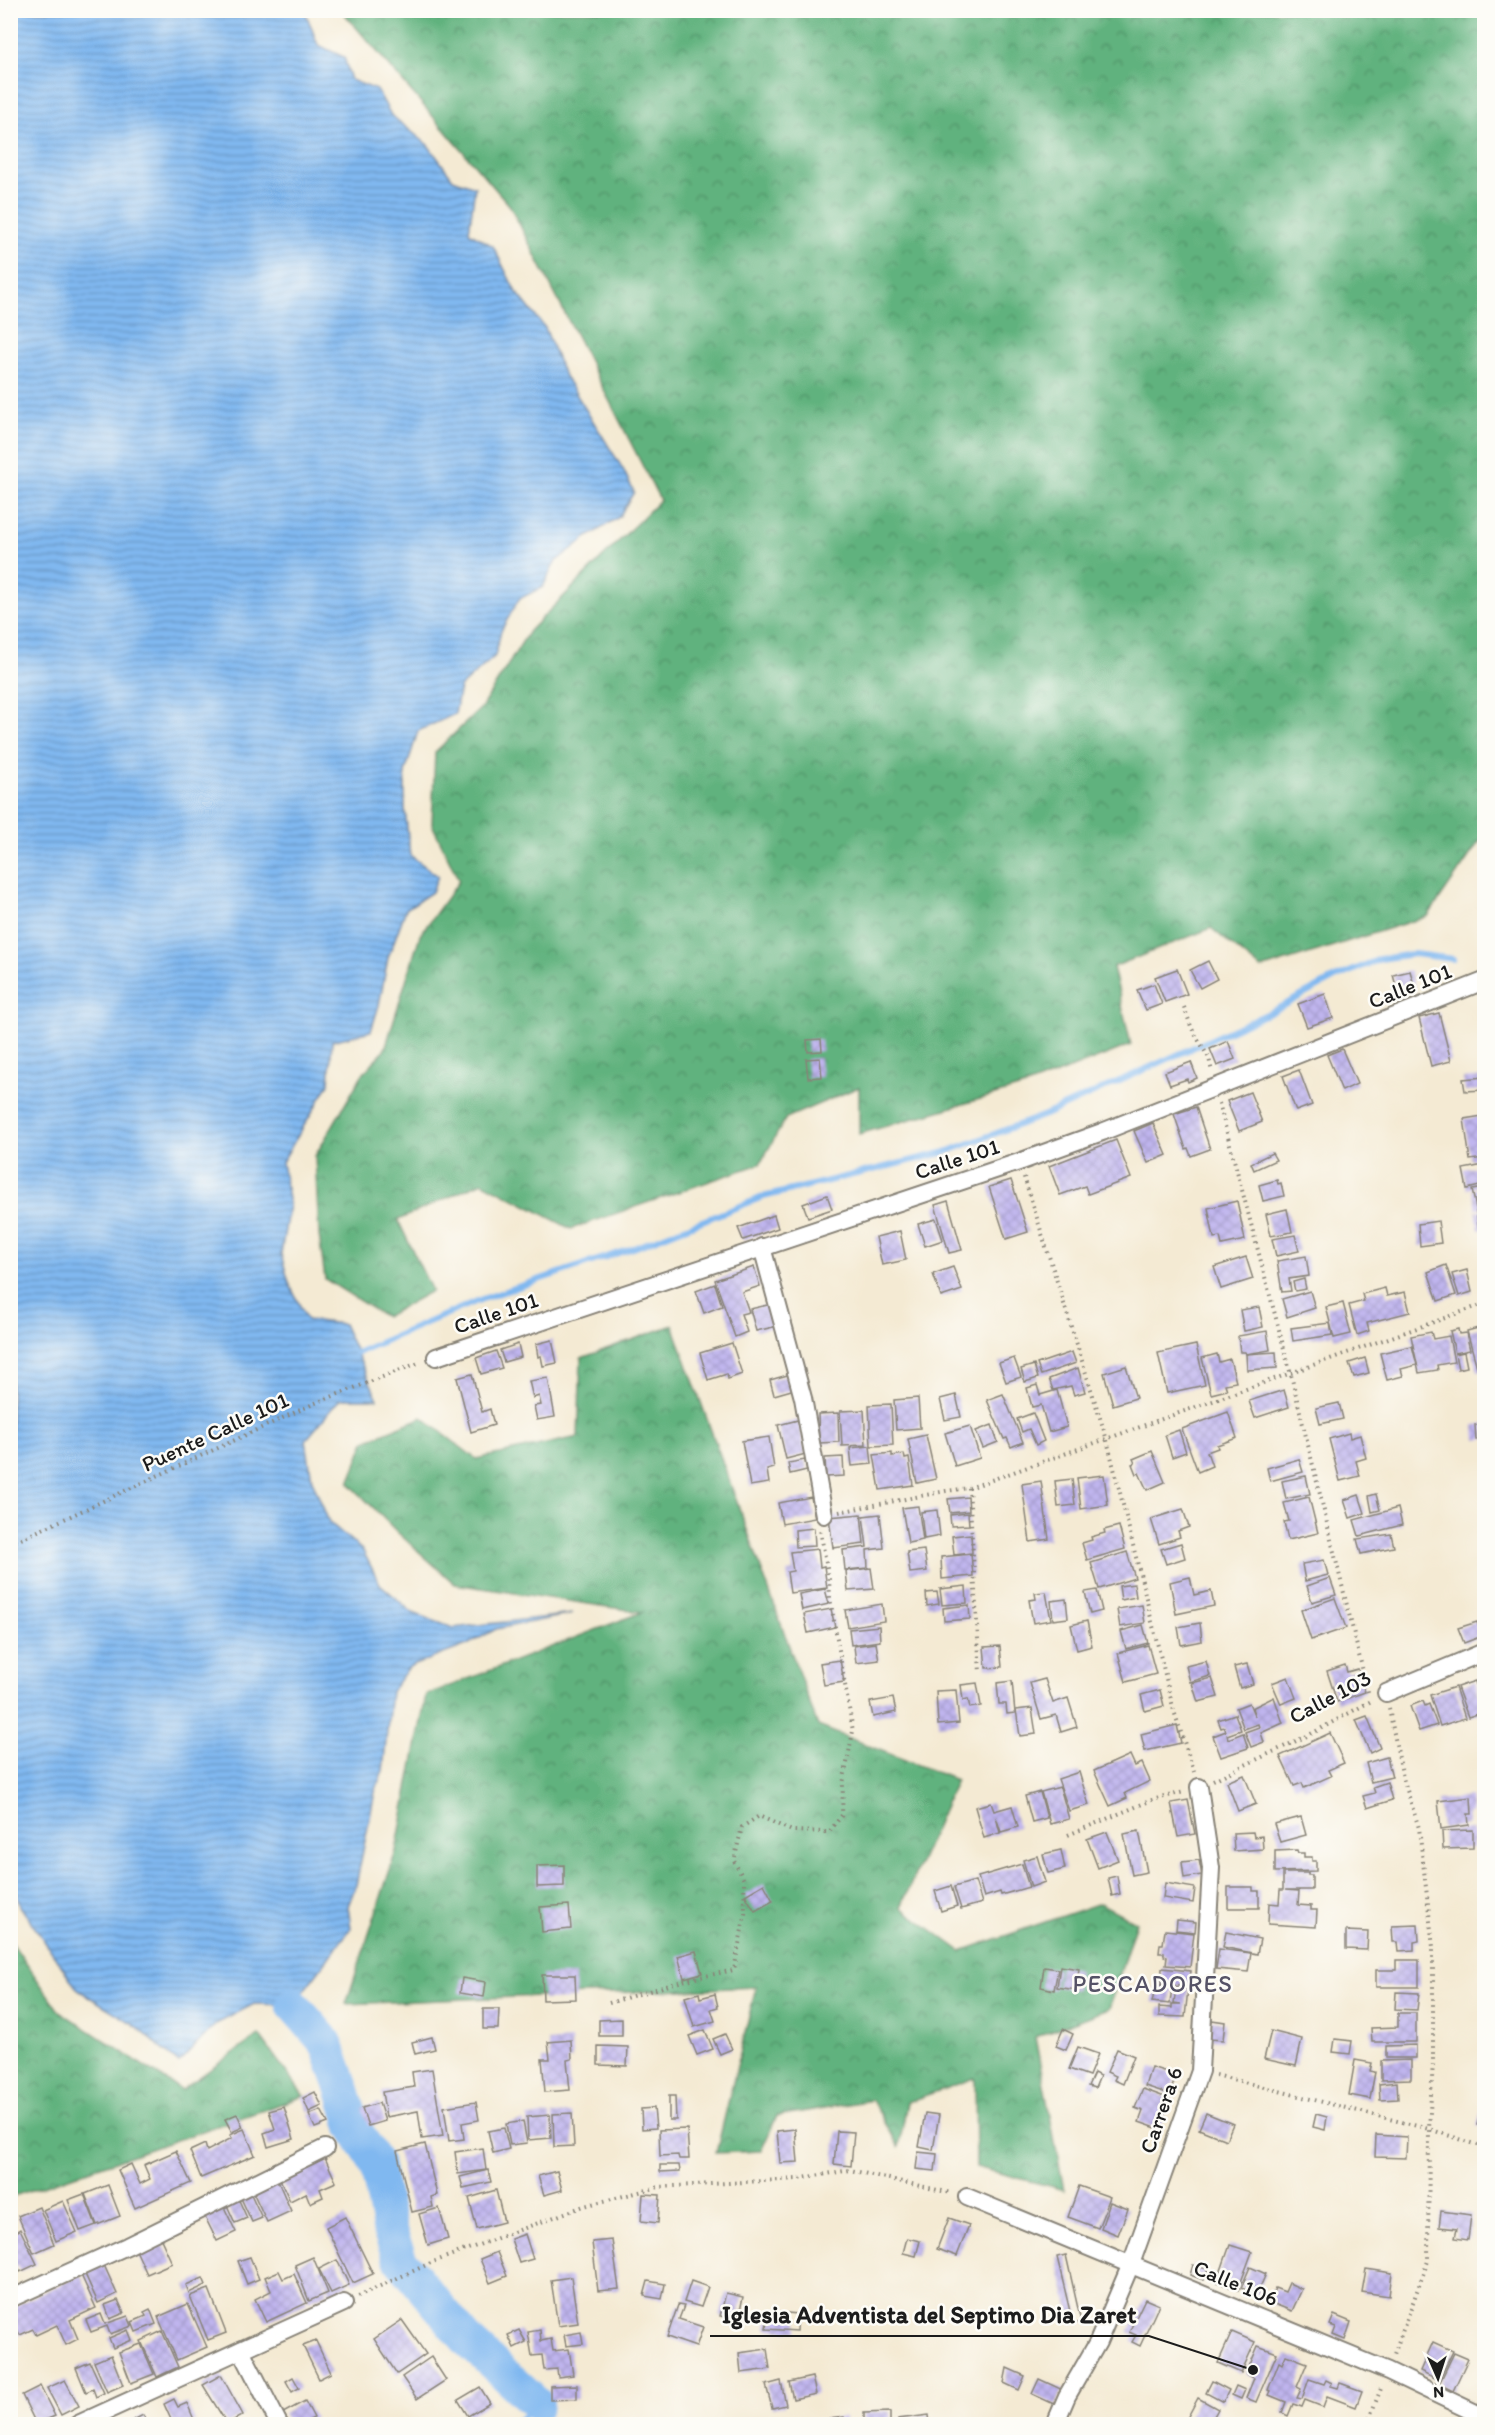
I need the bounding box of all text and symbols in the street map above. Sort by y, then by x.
street label: Calle 101 [1364,957,1456,1015]
street label: Calle 101 [911,1133,1003,1185]
street label: Calle 101 [450,1286,542,1340]
street label: Puente Calle 101 [137,1386,293,1478]
street label: Calle 103 [1284,1664,1376,1730]
district label: PESCADORES [1073,1969,1233,1998]
street label: Carrera 6 [1134,2063,1188,2157]
street label: Calle 106 [1190,2254,1282,2312]
callout: Iglesia Adventista del Septimo Dia Zaret [710,2294,1149,2336]
text: Iglesia Adventista del Septimo Dia Zaret [722,2300,1136,2330]
north arrow [1408,2348,1468,2408]
text: N [1433,2383,1445,2402]

